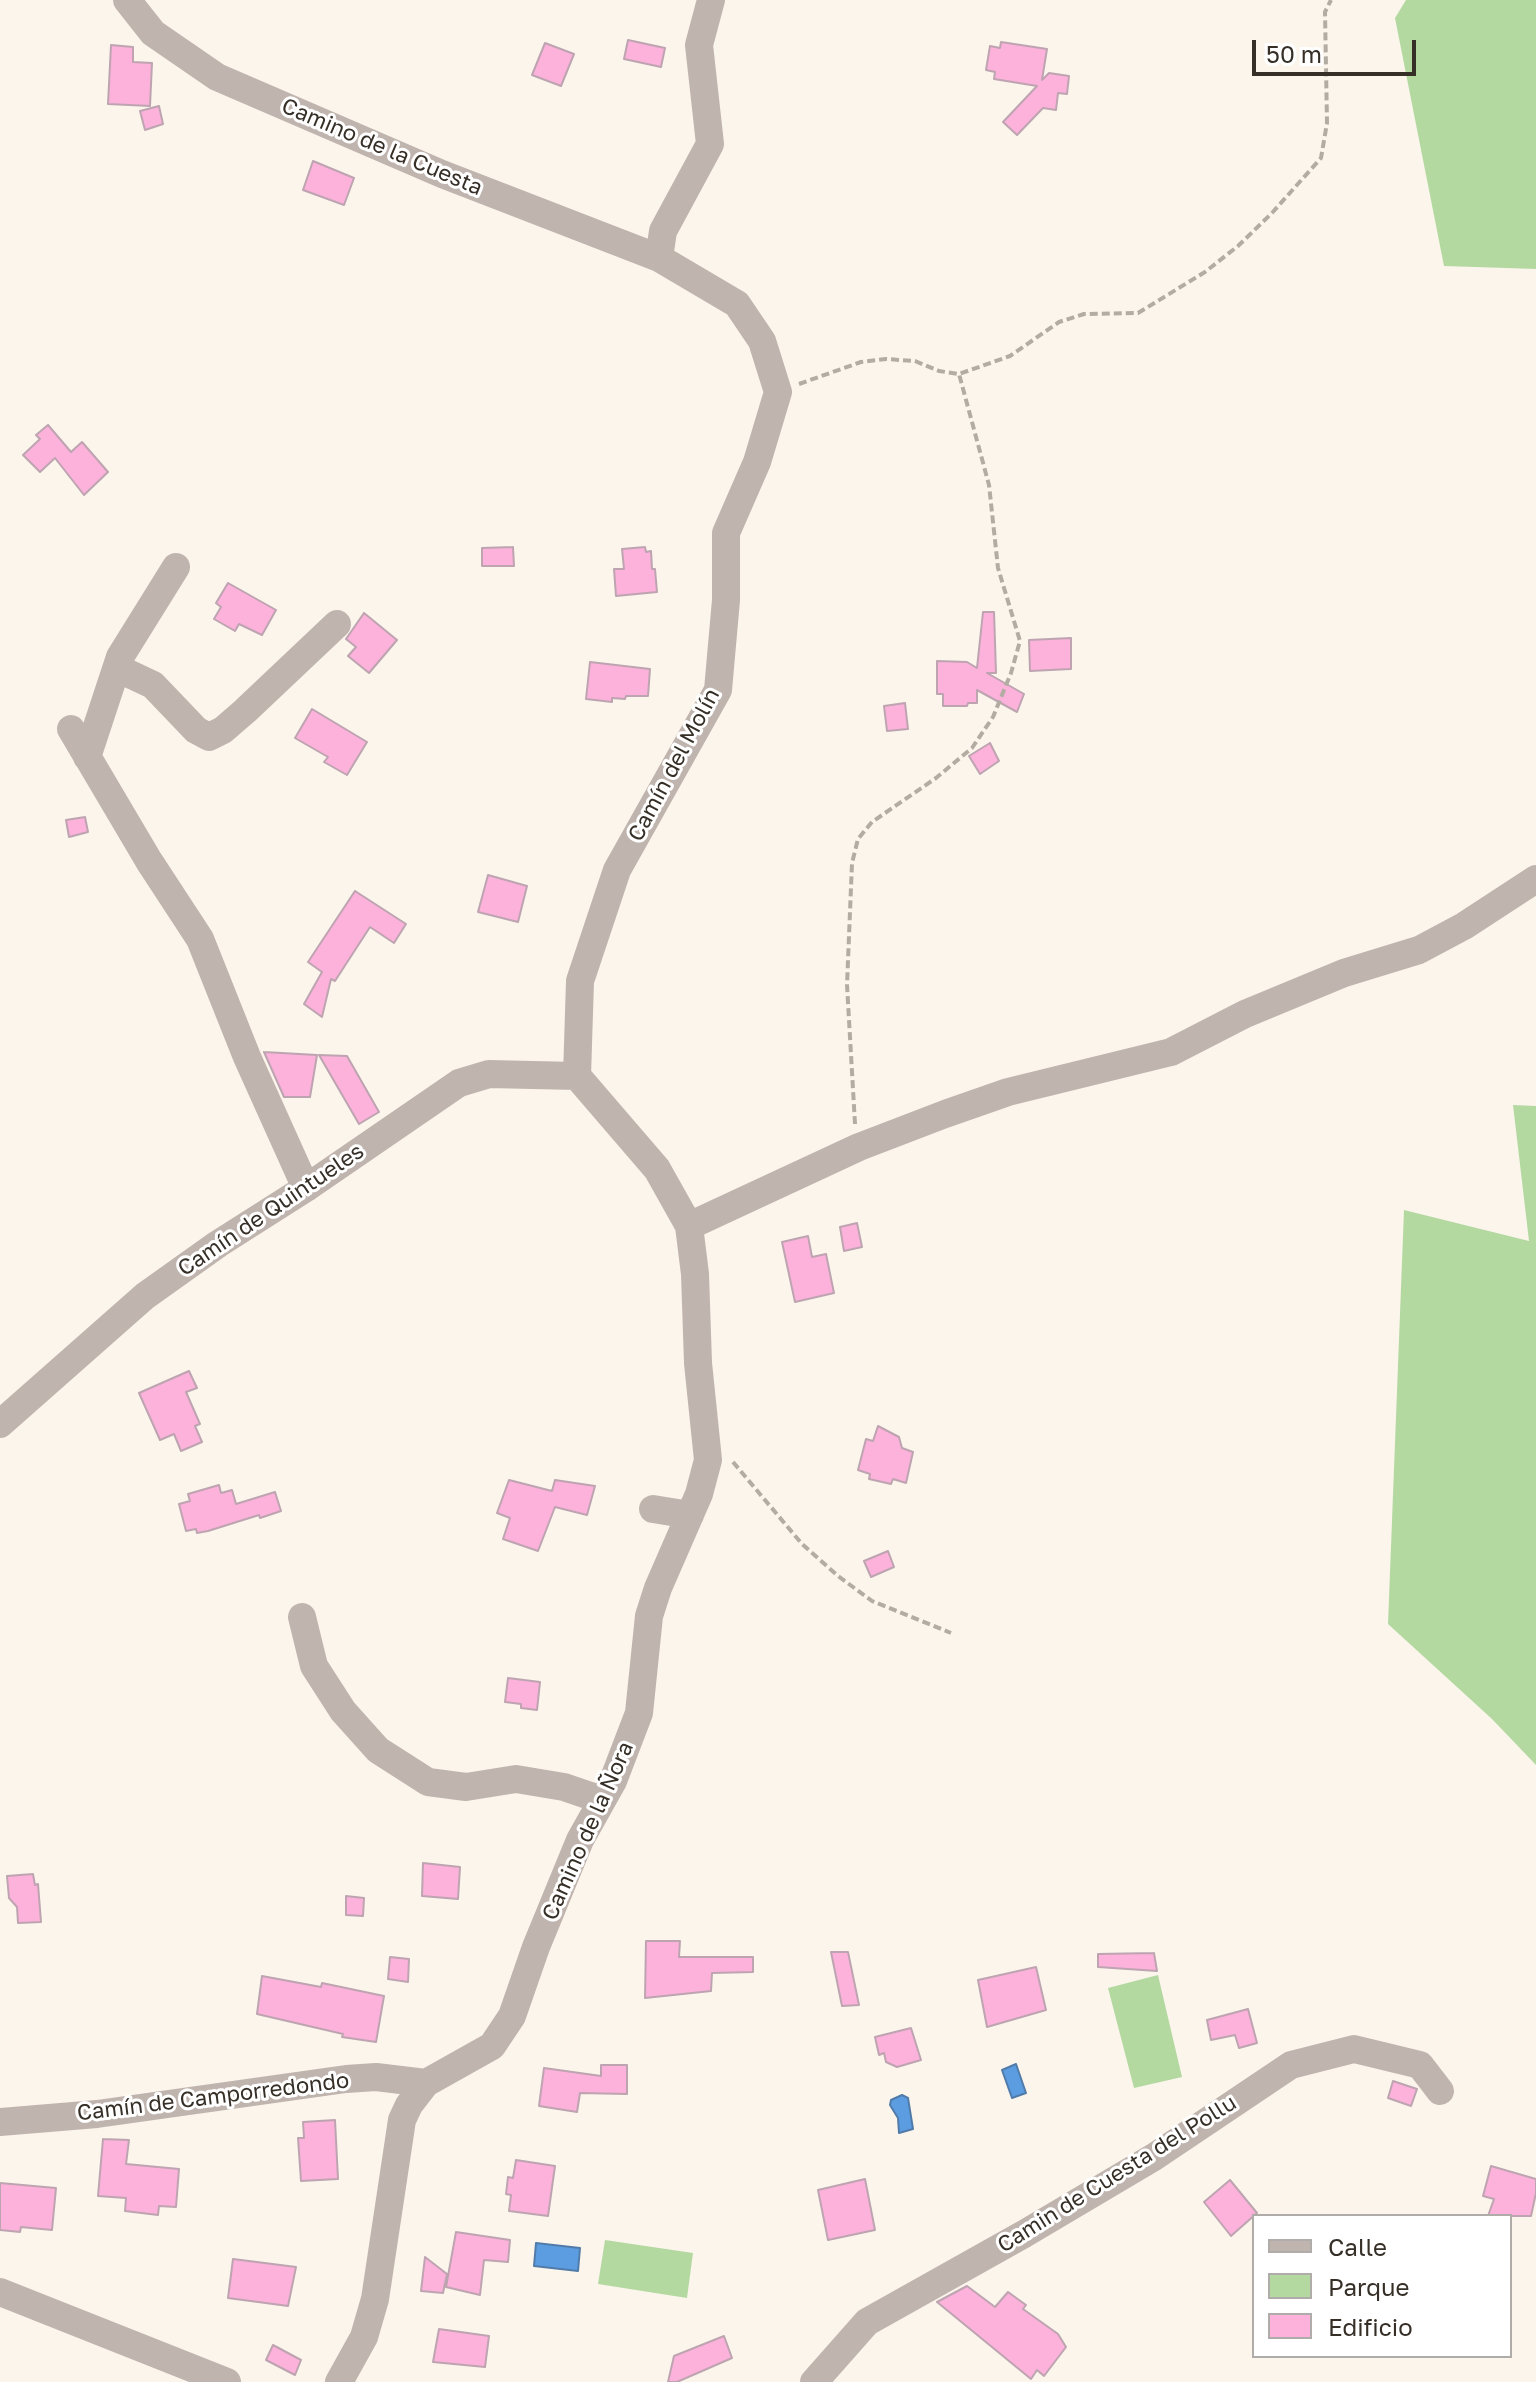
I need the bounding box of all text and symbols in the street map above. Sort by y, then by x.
scale bar [1256,24,1420,74]
text: 50 m [1266,39,1322,68]
street label: Camino de la Cuesta [278,93,486,201]
street label: Camín del Molín [623,684,725,846]
street label: Camín de Quintueles [173,1138,369,1282]
street label: Camino de la Ñora [537,1738,639,1924]
street label: Camín de Camporredondo [75,2067,351,2127]
street label: Camin de Cuesta del Pollu [993,2090,1241,2258]
legend [1252,2214,1512,2358]
text: Calle [1328,2232,1387,2261]
text: Parque [1328,2272,1409,2301]
text: Edificio [1328,2312,1413,2341]

